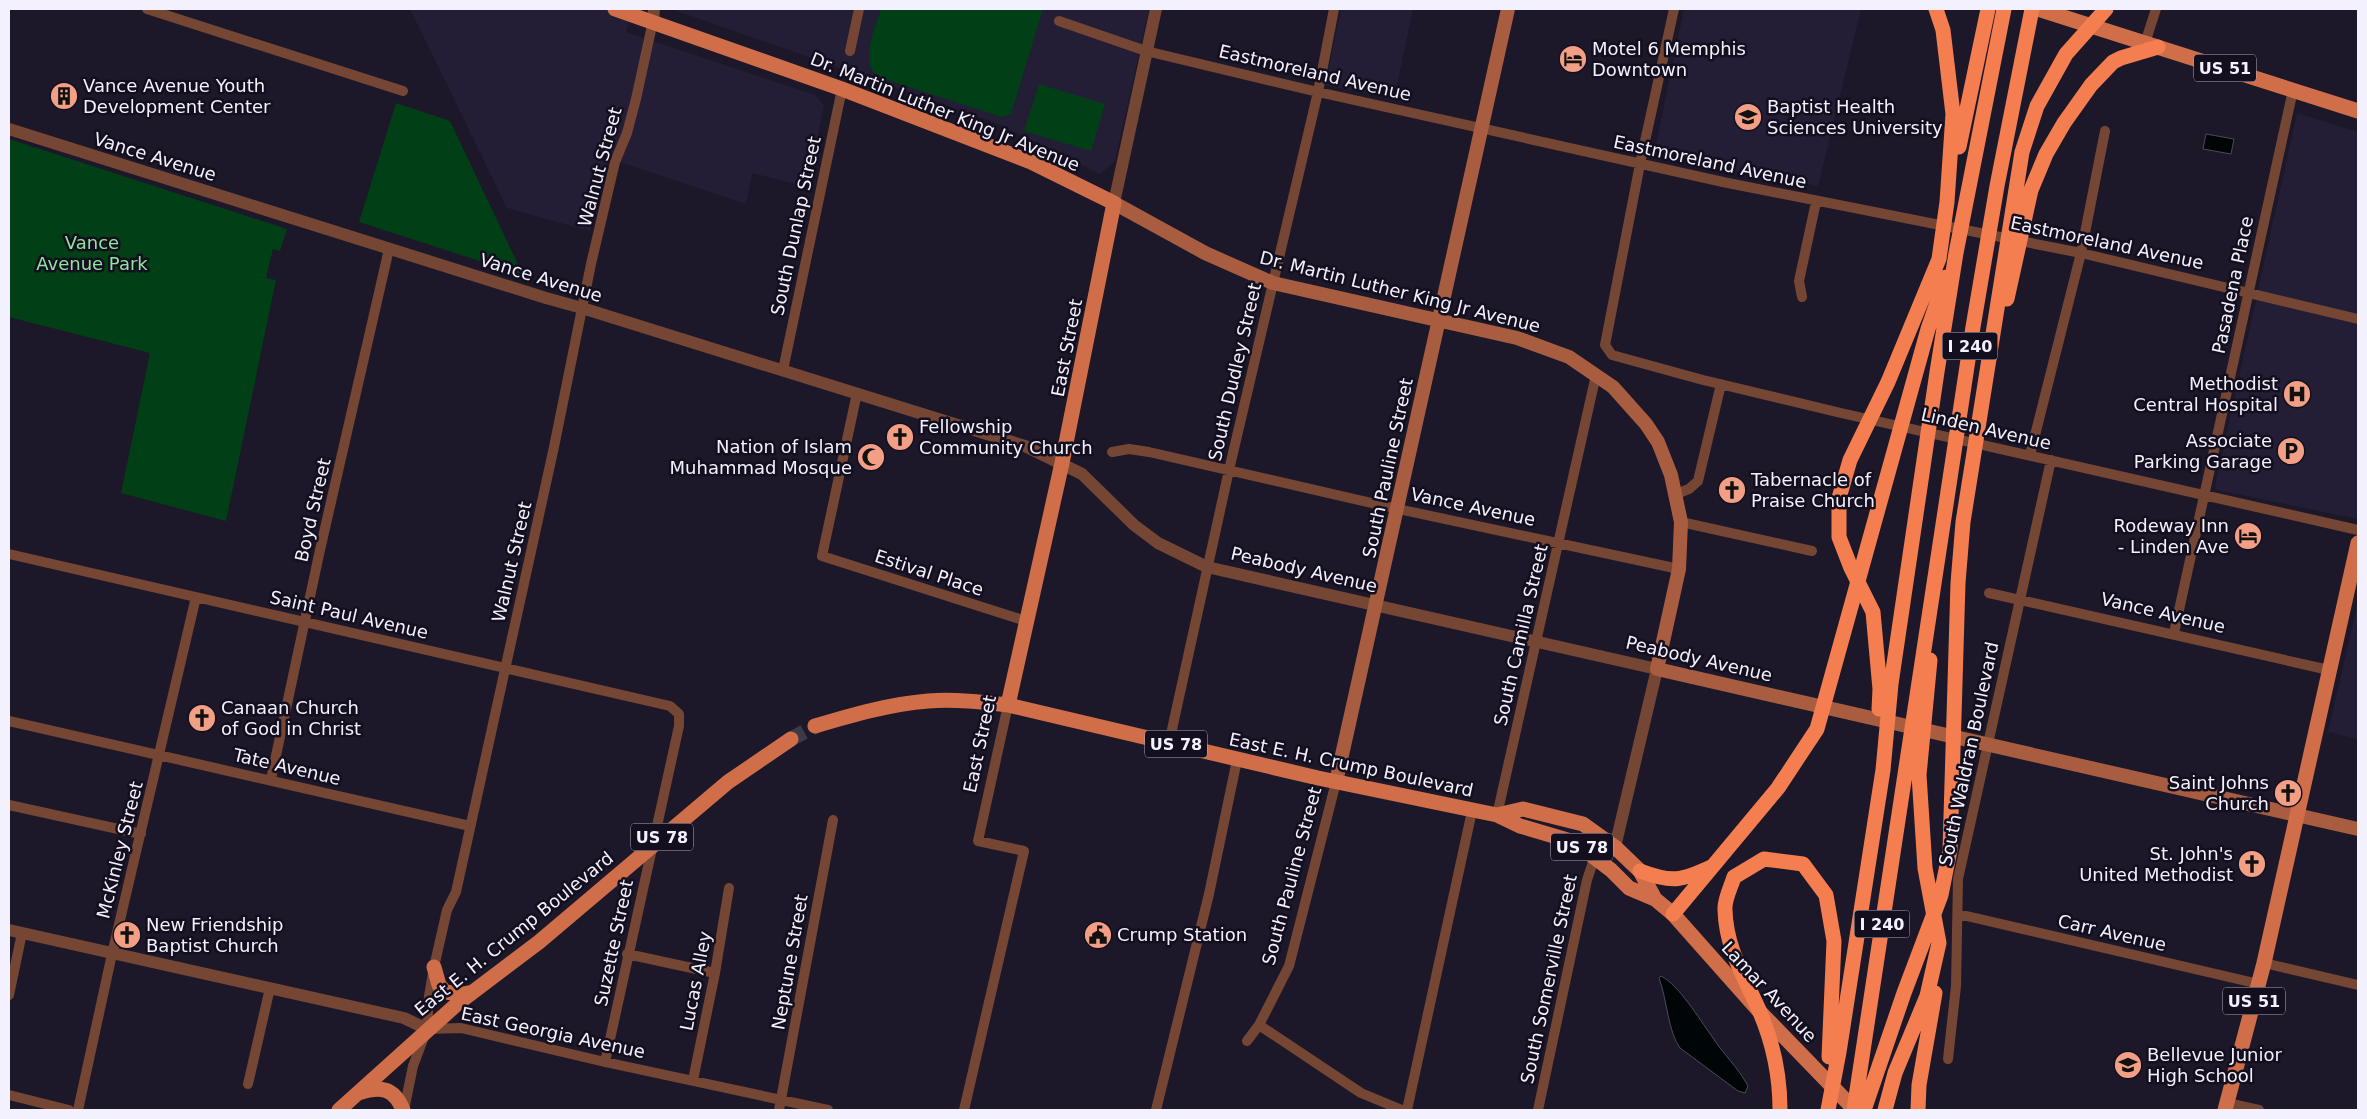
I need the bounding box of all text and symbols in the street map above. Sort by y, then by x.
place label: Motel 6 Memphis Downtown [1592,38,1746,80]
street label: Eastmoreland Avenue [1217,40,1413,105]
hotel icon: Motel 6 Memphis Downtown [1558,44,1588,74]
street label: Dr. Martin Luther King Jr Avenue [807,48,1083,175]
road number: US 51 [2194,54,2256,82]
place label: Vance Avenue Youth Development Center [83,75,271,117]
building icon: Vance Avenue Youth Development Center [49,81,79,111]
place label: Baptist Health Sciences University [1767,96,1943,138]
school or university icon: Baptist Health Sciences University [1733,102,1763,132]
street label: Walnut Street [573,105,626,229]
street label: Vance Avenue [91,128,219,185]
street label: Eastmoreland Avenue [1612,131,1809,192]
street label: South Dunlap Street [766,134,825,317]
street label: Eastmoreland Avenue [2009,212,2206,273]
street label: Pasadena Place [2208,214,2257,356]
park label: Vance Avenue Park [36,232,148,274]
street label: Dr. Martin Luther King Jr Avenue [1258,246,1543,337]
street label: Vance Avenue [477,249,605,306]
street label: South Dudley Street [1204,281,1265,463]
street label: East Street [1047,297,1086,399]
road number: I 240 [1942,332,1998,360]
place label: Methodist Central Hospital [2133,373,2278,415]
street label: South Pauline Street [1358,376,1417,560]
hospital icon: Methodist Central Hospital [2282,379,2312,409]
street label: Linden Avenue [1919,403,2053,454]
place label: Fellowship Community Church [919,416,1093,458]
church icon: Fellowship Community Church [885,422,915,452]
place label: Associate Parking Garage [2134,430,2272,472]
place label: Nation of Islam Muhammad Mosque [670,436,852,478]
parking icon: Associate Parking Garage [2276,436,2306,466]
mosque icon: Nation of Islam Muhammad Mosque [856,442,886,472]
street label: Boyd Street [290,456,335,564]
place label: Tabernacle of Praise Church [1750,469,1875,511]
church icon: Tabernacle of Praise Church [1717,475,1747,505]
street label: Vance Avenue [1409,483,1537,530]
street label: Walnut Street [487,500,536,624]
place label: Rodeway Inn - Linden Ave [2114,515,2229,557]
hotel icon: Rodeway Inn - Linden Ave [2233,521,2263,551]
street label: Peabody Avenue [1229,542,1379,597]
street label: South Camilla Street [1489,542,1552,728]
street label: Estival Place [872,545,986,600]
street label: Saint Paul Avenue [268,586,430,643]
street label: Vance Avenue [2099,588,2227,637]
street label: Peabody Avenue [1624,631,1774,686]
street label: South Waldran Boulevard [1934,640,2003,868]
street label: East Street [959,693,1000,795]
place label: Canaan Church of God in Christ [221,697,361,739]
church icon: Canaan Church of God in Christ [187,703,217,733]
street label: East E. H. Crump Boulevard [1227,728,1475,801]
road number: US 78 [1145,731,1207,758]
street label: Tate Avenue [230,744,343,789]
place label: Saint Johns Church [2169,772,2269,814]
church icon: Saint Johns Church [2273,778,2303,808]
street label: McKinley Street [92,779,147,921]
street label: South Pauline Street [1258,785,1325,967]
road number: US 78 [631,824,693,850]
road number: US 78 [1551,834,1613,860]
place label: St. John's United Methodist [2079,843,2233,885]
street label: East E. H. Crump Boulevard [410,847,617,1020]
church icon: St. John's United Methodist [2237,849,2267,879]
street label: South Somerville Street [1516,872,1581,1086]
street label: Suzette Street [590,878,637,1008]
street label: Neptune Street [767,892,812,1031]
street label: Carr Avenue [2056,910,2168,955]
road number: I 240 [1854,911,1910,938]
place label: New Friendship Baptist Church [146,914,284,956]
church icon: New Friendship Baptist Church [112,920,142,950]
public building icon: Crump Station [1083,920,1113,950]
place label: Crump Station [1117,924,1247,945]
street label: Lucas Alley [676,929,716,1033]
street label: Lamar Avenue [1717,937,1821,1046]
road number: US 51 [2223,988,2285,1014]
street label: East Georgia Avenue [459,1003,647,1062]
place label: Bellevue Junior High School [2147,1044,2282,1086]
school or university icon: Bellevue Junior High School [2113,1050,2143,1080]

